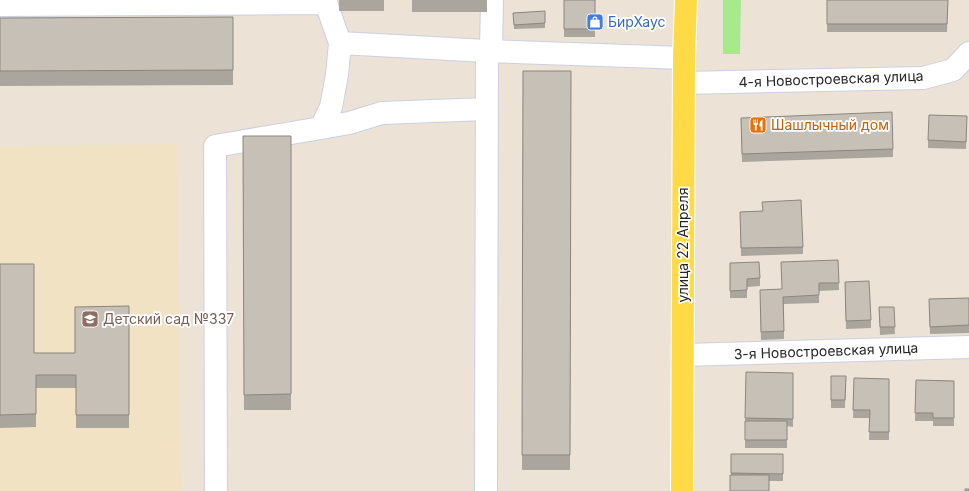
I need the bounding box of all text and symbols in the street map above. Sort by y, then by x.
shop icon: БирХаус [585,12,605,32]
place label: БирХаус [608,13,666,30]
street label: 4-я Новостроевская улица [738,67,924,90]
restaurant icon: Шашлычный дом [748,115,768,135]
place label: Шашлычный дом [771,116,889,133]
street label: улица 22 Апреля [674,187,691,303]
school or university icon: Детский сад №337 [80,309,100,329]
place label: Детский сад №337 [103,310,234,327]
street label: 3-я Новостроевская улица [733,339,919,362]

